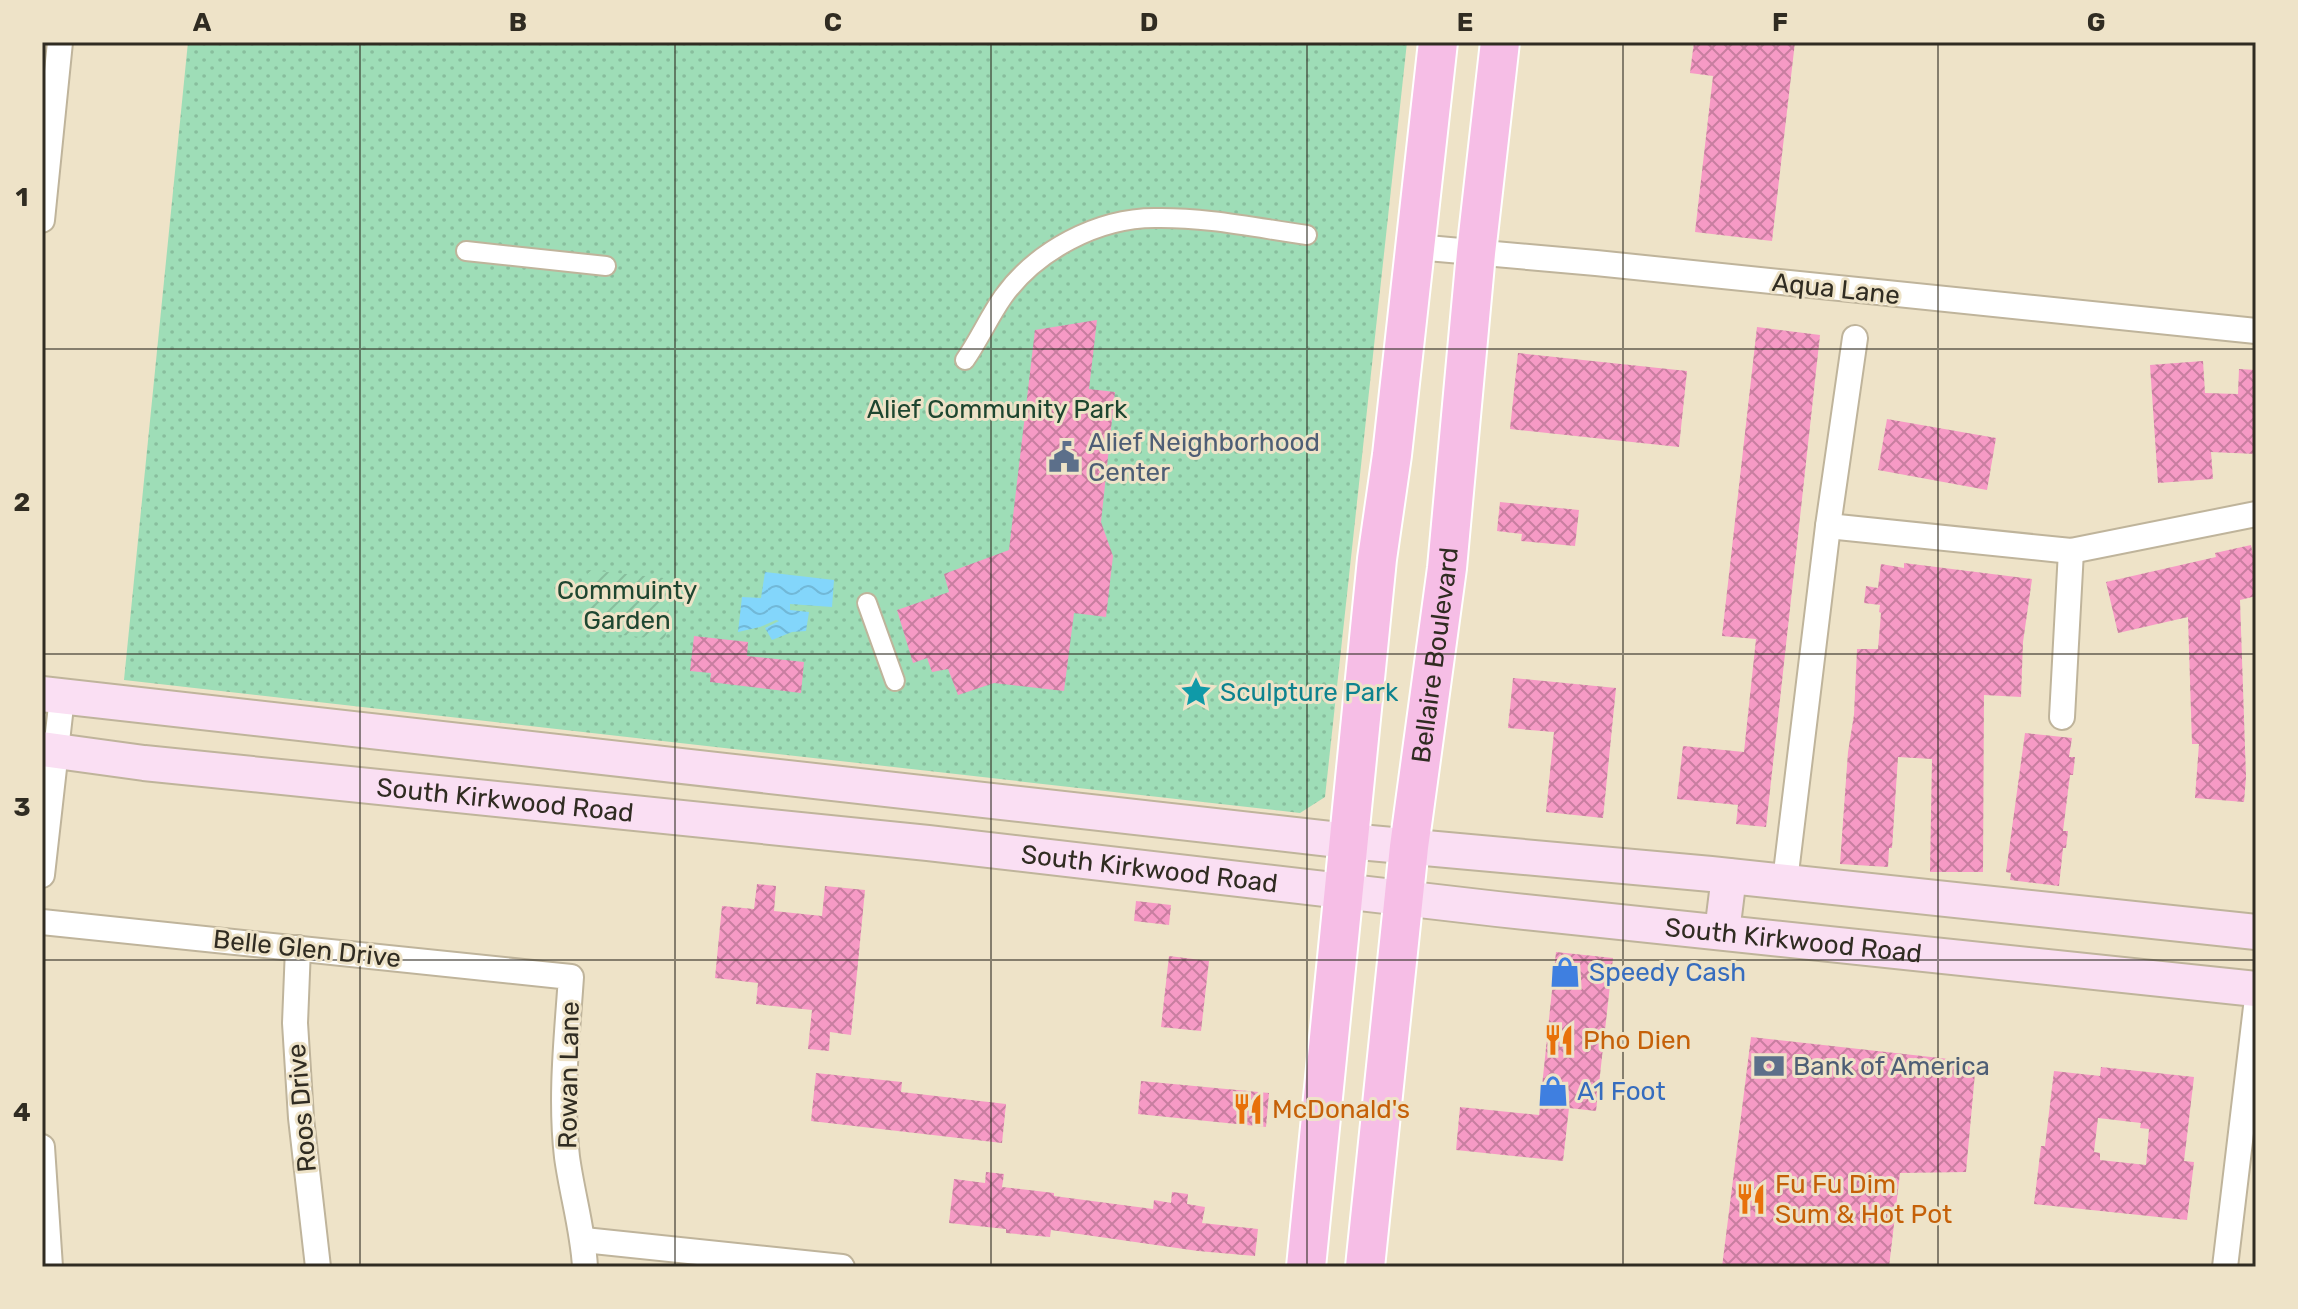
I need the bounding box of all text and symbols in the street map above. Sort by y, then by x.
text: A [193,7,212,38]
text: B [509,7,527,38]
text: C [824,7,842,38]
text: D [1140,7,1158,38]
text: E [1457,7,1473,38]
text: F [1772,7,1788,38]
text: G [2087,7,2105,38]
text: 1 [16,182,28,213]
street label: Aqua Lane [1771,267,1901,311]
park label: Alief Community Park [867,394,1128,425]
place label: Alief Neighborhood Center [1088,427,1320,488]
public building icon: Alief Neighborhood Center [1047,440,1081,474]
text: 2 [14,487,30,518]
street label: Bellaire Boulevard [1405,546,1464,765]
park label: Commuinty Garden [557,575,697,636]
place icon: Sculpture Park [1179,675,1213,709]
place label: Sculpture Park [1220,677,1399,708]
street label: South Kirkwood Road [375,771,635,828]
text: 3 [13,792,31,823]
street label: South Kirkwood Road [1019,838,1280,899]
street label: South Kirkwood Road [1663,911,1924,969]
street label: Belle Glen Drive [212,924,402,974]
shop icon: Speedy Cash [1548,955,1582,989]
place label: Speedy Cash [1589,957,1746,988]
street label: Rowan Lane [552,1001,586,1149]
restaurant icon: Pho Dien [1542,1023,1576,1057]
place label: Pho Dien [1583,1025,1691,1056]
street label: Roos Drive [281,1042,323,1174]
bank icon: Bank of America [1752,1049,1786,1083]
place label: Bank of America [1793,1051,1990,1082]
shop icon: A1 Foot [1536,1074,1570,1108]
place label: A1 Foot [1577,1076,1666,1107]
restaurant icon: McDonald's [1231,1092,1265,1126]
place label: McDonald's [1272,1094,1410,1125]
text: 4 [13,1097,31,1128]
place label: Fu Fu Dim Sum & Hot Pot [1775,1169,1952,1230]
restaurant icon: Fu Fu Dim Sum & Hot Pot [1734,1182,1768,1216]

